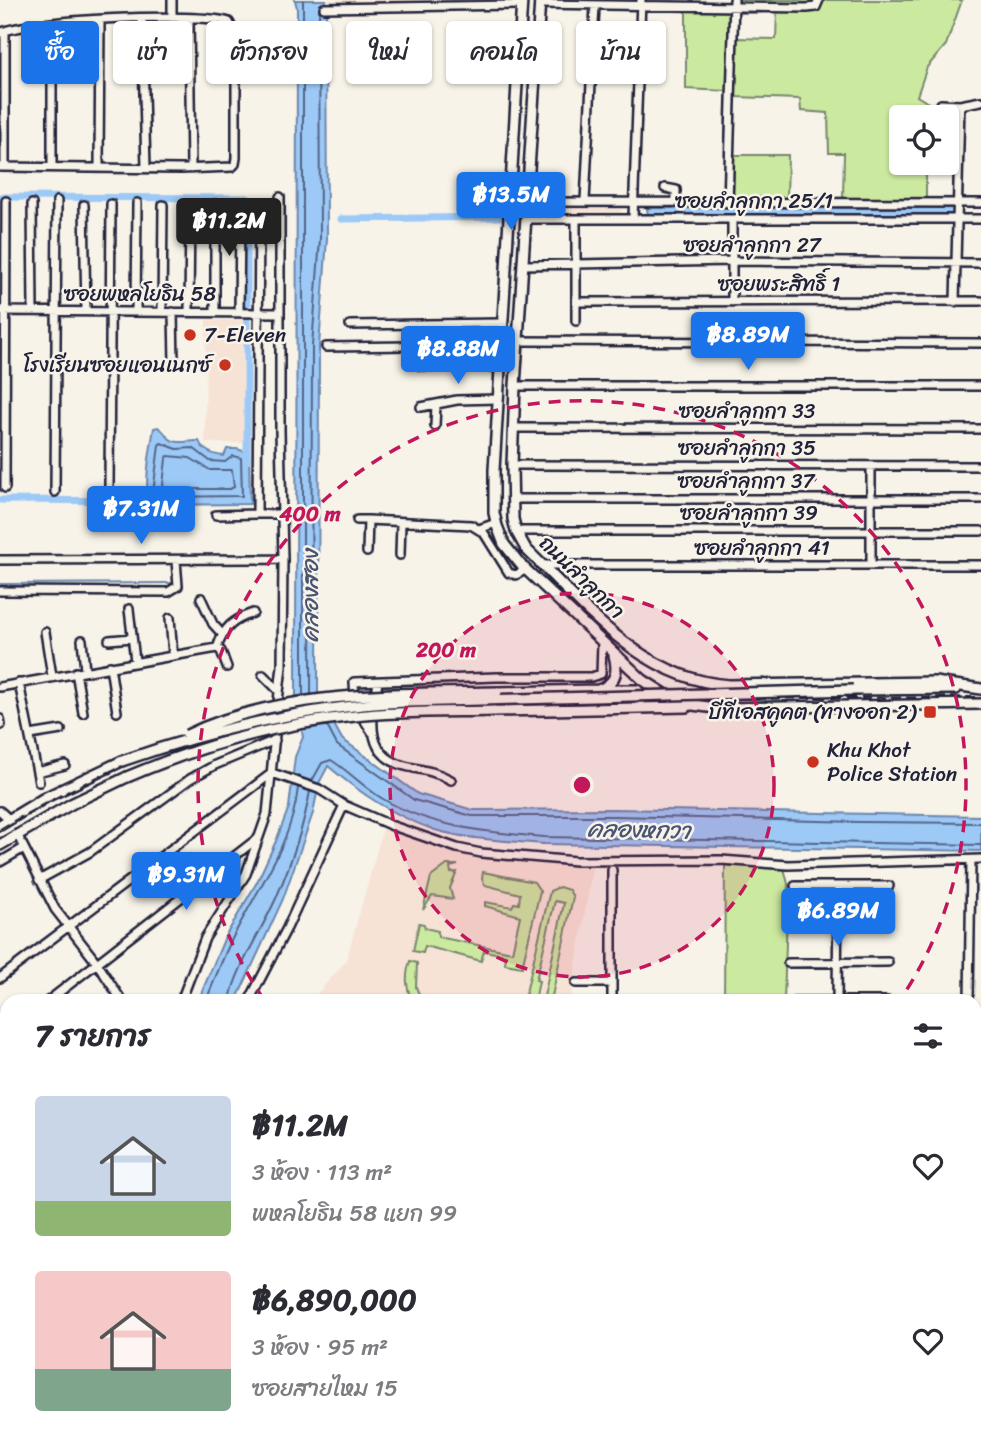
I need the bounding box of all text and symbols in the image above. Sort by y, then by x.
chip: ซื้อ [21,21,99,84]
chip: เช่า [113,21,192,84]
chip: ตัวกรอง [206,21,332,84]
chip: ใหม่ [346,21,432,84]
chip: คอนโด [446,21,562,84]
chip: บ้าน [576,21,666,84]
map controls [889,105,959,175]
button: locate [889,105,959,175]
pin: ฿13.5M [454,173,568,232]
text: ฿13.5M [472,174,550,215]
street label: ซอยลำลูกกา 25/1 [675,182,833,220]
pin: ฿11.2M [172,198,286,258]
text: ฿11.2M [192,200,266,241]
street label: ซอยลำลูกกา 27 [683,226,823,264]
street label: ซอยพระสิทธิ์ 1 [718,265,840,303]
street label: ซอยพหลโยธิน 58 [64,275,216,313]
pin: ฿8.89M [691,312,805,372]
text: ฿8.89M [707,314,789,355]
place label: 7-Eleven [204,316,286,354]
pin: ฿8.88M [401,326,515,386]
marker: 7-Eleven [182,327,198,343]
text: ฿8.88M [417,328,499,369]
place label: โรงเรียนซอยแอนเนกซ์ [23,346,215,384]
marker: โรงเรียนซอยแอนเนกซ์ [217,357,233,373]
street label: ซอยลำลูกกา 33 [679,392,816,430]
street label: ซอยลำลูกกา 35 [678,429,816,467]
street label: ซอยลำลูกกา 37 [677,462,817,500]
pin: ฿7.31M [84,486,198,546]
text: ฿7.31M [103,488,179,529]
street label: ซอยลำลูกกา 39 [680,494,818,532]
text: 400 m [278,495,341,533]
street label: ถนนลำลูกกา [530,525,634,629]
street label: ซอยลำลูกกา 41 [694,529,830,567]
water label: คลองสอง [290,546,331,642]
text: 200 m [415,631,477,669]
place label: บีทีเอสคูคต (ทางออก 2) [708,693,918,731]
marker: บีทีเอสคูคต (ทางออก 2) [922,704,938,720]
place label: Khu Khot Police Station [827,731,957,793]
marker: Khu Khot Police Station [805,754,821,770]
centre of rings [570,773,594,797]
water label: คลองหกวา [587,809,693,851]
pin: ฿9.31M [129,852,243,912]
text: ฿9.31M [147,854,225,895]
pin: ฿6.89M [781,888,895,948]
text: ฿6.89M [797,890,879,931]
text: 7 รายการ [35,1009,151,1063]
icon: filters [909,1017,947,1055]
text: ฿11.2M [252,1098,348,1152]
icon: home [91,1124,175,1208]
icon: heart [909,1147,947,1185]
text: 3 ห้อง · 113 m² [252,1152,392,1193]
text: พหลโยธิน 58 แยก 99 [252,1193,457,1234]
text: ฿6,890,000 [252,1273,417,1327]
icon: home [91,1299,175,1383]
icon: heart [909,1322,947,1360]
text: 3 ห้อง · 95 m² [252,1327,388,1368]
text: ซอยสายไหม 15 [252,1368,398,1409]

